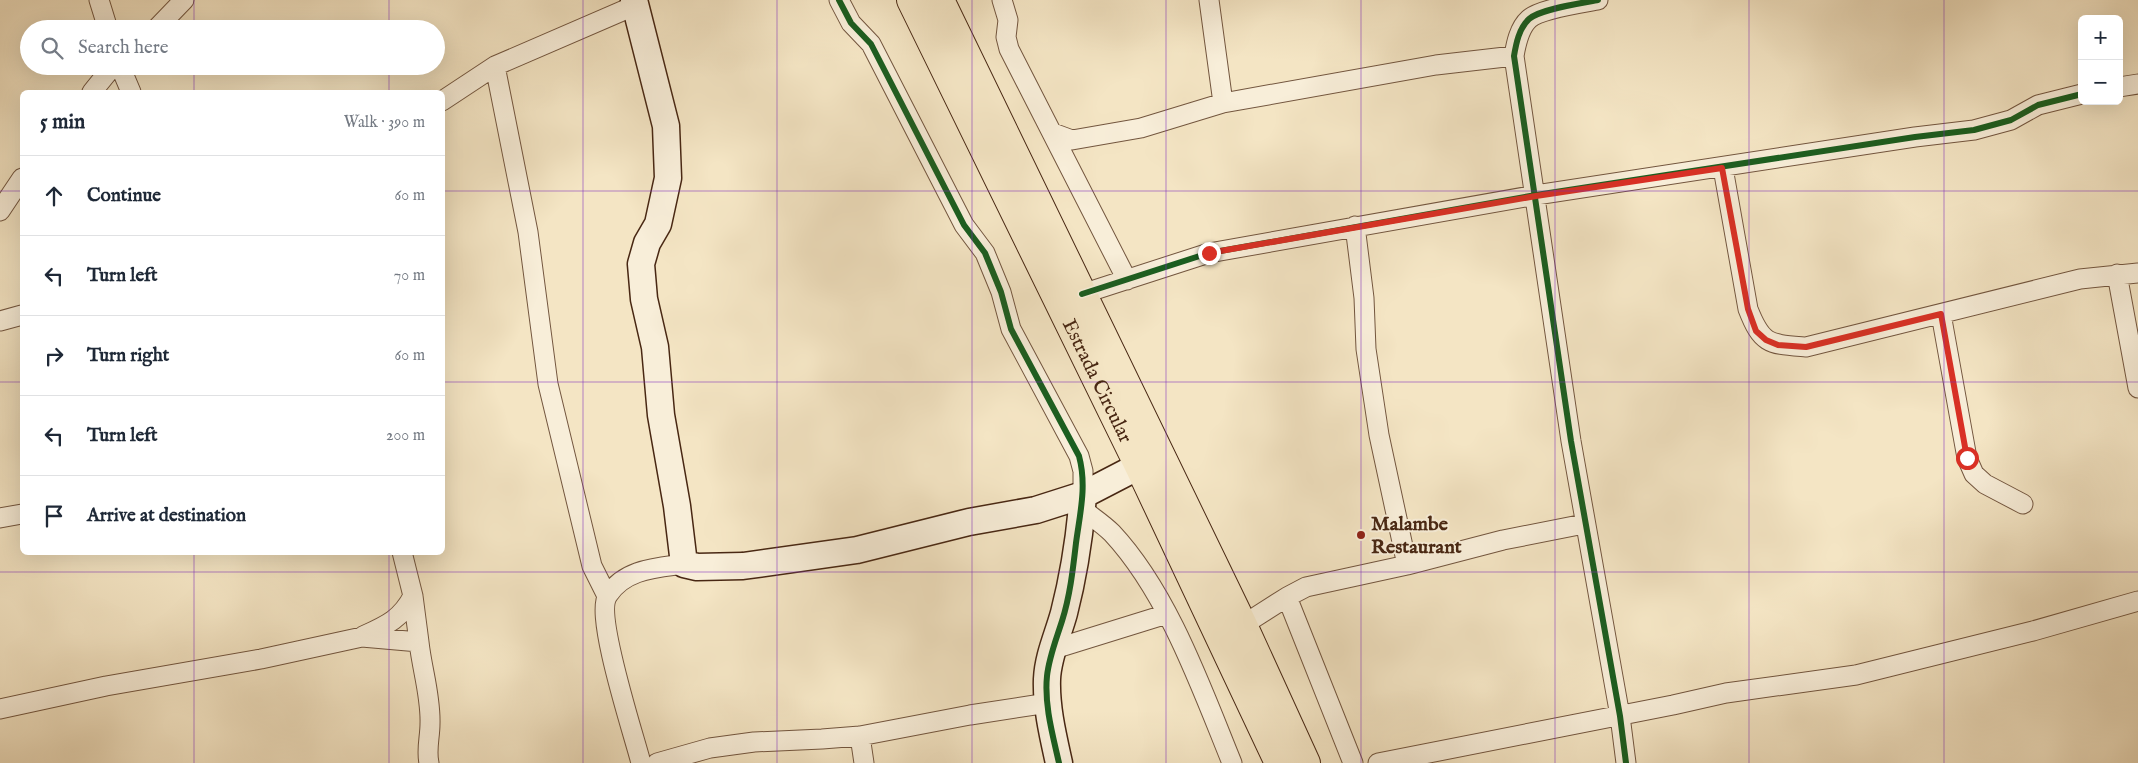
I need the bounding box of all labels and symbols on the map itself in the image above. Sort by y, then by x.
route end [1198,242,1221,265]
street label: Estrada Circular [1056,315,1138,448]
route start [1956,447,1979,470]
place label: Malambe Restaurant [1371,512,1462,560]
marker: Malambe Restaurant [1355,529,1367,541]

